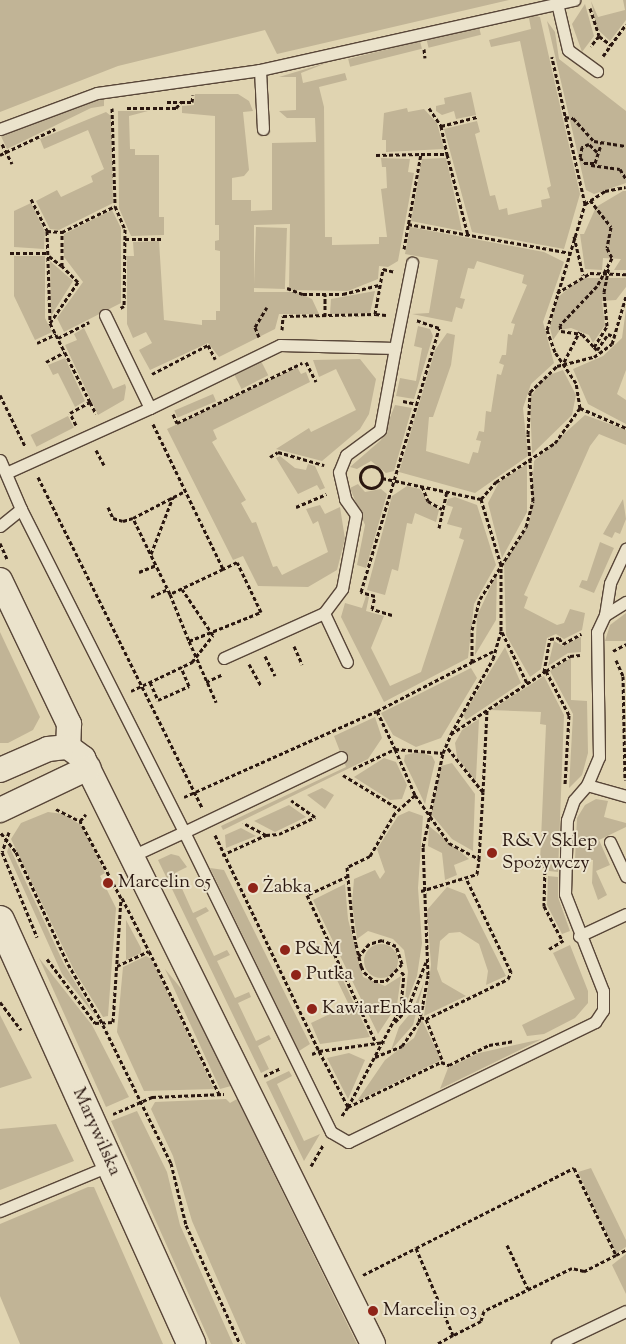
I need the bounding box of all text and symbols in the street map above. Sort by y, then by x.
place label: R&V Sklep Spożywczy [502,831,597,875]
marker: R&V Sklep Spożywczy [486,847,498,859]
place label: Marcelin 05 [118,872,211,894]
marker: Marcelin 05 [102,877,114,889]
place label: Żabka [263,877,312,899]
marker: Żabka [247,882,259,894]
place label: P&M [295,939,341,961]
marker: P&M [279,944,291,956]
place label: Putka [306,964,353,986]
marker: Putka [290,969,302,981]
place label: KawiarEnka [322,998,421,1020]
marker: KawiarEnka [306,1003,318,1015]
street label: Marywilska [66,1084,126,1180]
place label: Marcelin 03 [383,1300,477,1322]
marker: Marcelin 03 [367,1305,379,1317]

